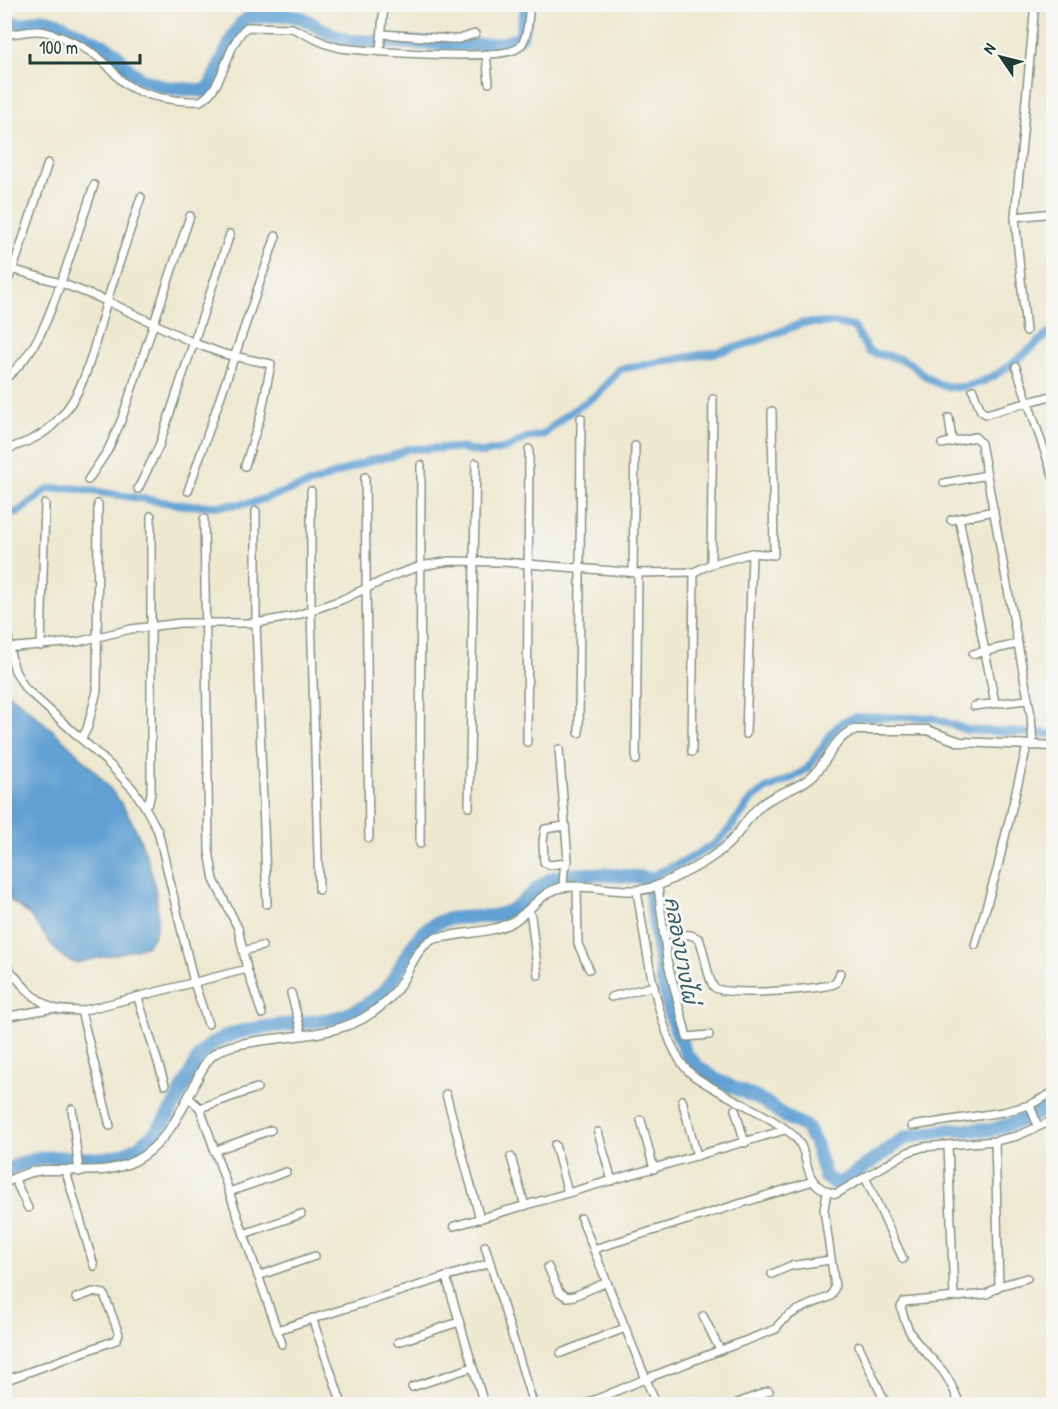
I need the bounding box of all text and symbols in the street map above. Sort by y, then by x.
scale bar [30,27,140,65]
north arrow [971,27,1031,87]
text: 100 m [39,35,78,60]
text: N [977,38,1000,58]
water label: คลองบางไผ่ [658,894,706,1010]

